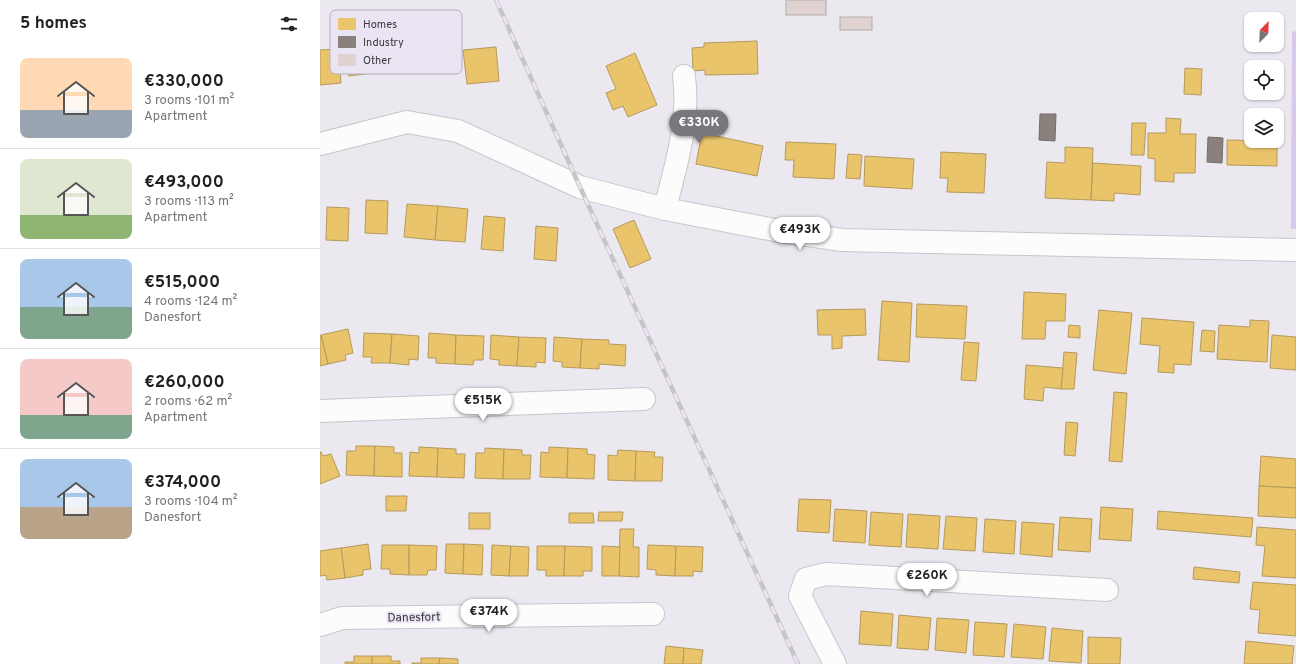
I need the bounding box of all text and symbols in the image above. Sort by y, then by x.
legend [330,10,462,74]
north arrow [1244,12,1284,52]
map controls [1244,12,1284,148]
text: 5 homes [20,13,87,35]
icon: filters [278,13,300,35]
text: Homes [363,18,397,32]
text: Industry [363,36,404,50]
text: Other [363,54,392,68]
button: locate [1244,60,1284,100]
text: €330,000 [144,71,224,93]
icon: home [52,74,100,122]
text: 3 rooms · 101 m² [144,93,234,109]
button: layers [1244,108,1284,148]
text: Apartment [144,109,207,125]
pin: €330K [671,110,727,144]
text: €330K [678,115,720,131]
text: €493,000 [144,172,224,194]
icon: home [52,175,100,223]
text: 3 rooms · 113 m² [144,194,234,210]
text: Apartment [144,210,207,226]
pin: €493K [772,217,828,251]
text: €493K [779,222,821,238]
text: €515,000 [144,272,220,294]
icon: home [52,275,100,323]
text: 4 rooms · 124 m² [144,294,237,310]
text: Danesfort [144,310,201,326]
text: €260,000 [144,372,225,394]
icon: home [52,375,100,423]
pin: €515K [455,388,511,422]
text: €515K [464,393,502,409]
text: 2 rooms · 62 m² [144,394,232,410]
text: Apartment [144,410,207,426]
text: €374,000 [144,472,221,494]
icon: home [52,475,100,523]
text: 3 rooms · 104 m² [144,494,238,510]
text: Danesfort [144,510,201,526]
pin: €260K [899,563,955,597]
text: €260K [906,568,948,584]
pin: €374K [461,599,517,633]
text: €374K [469,604,509,620]
street label: Danesfort [387,610,441,626]

